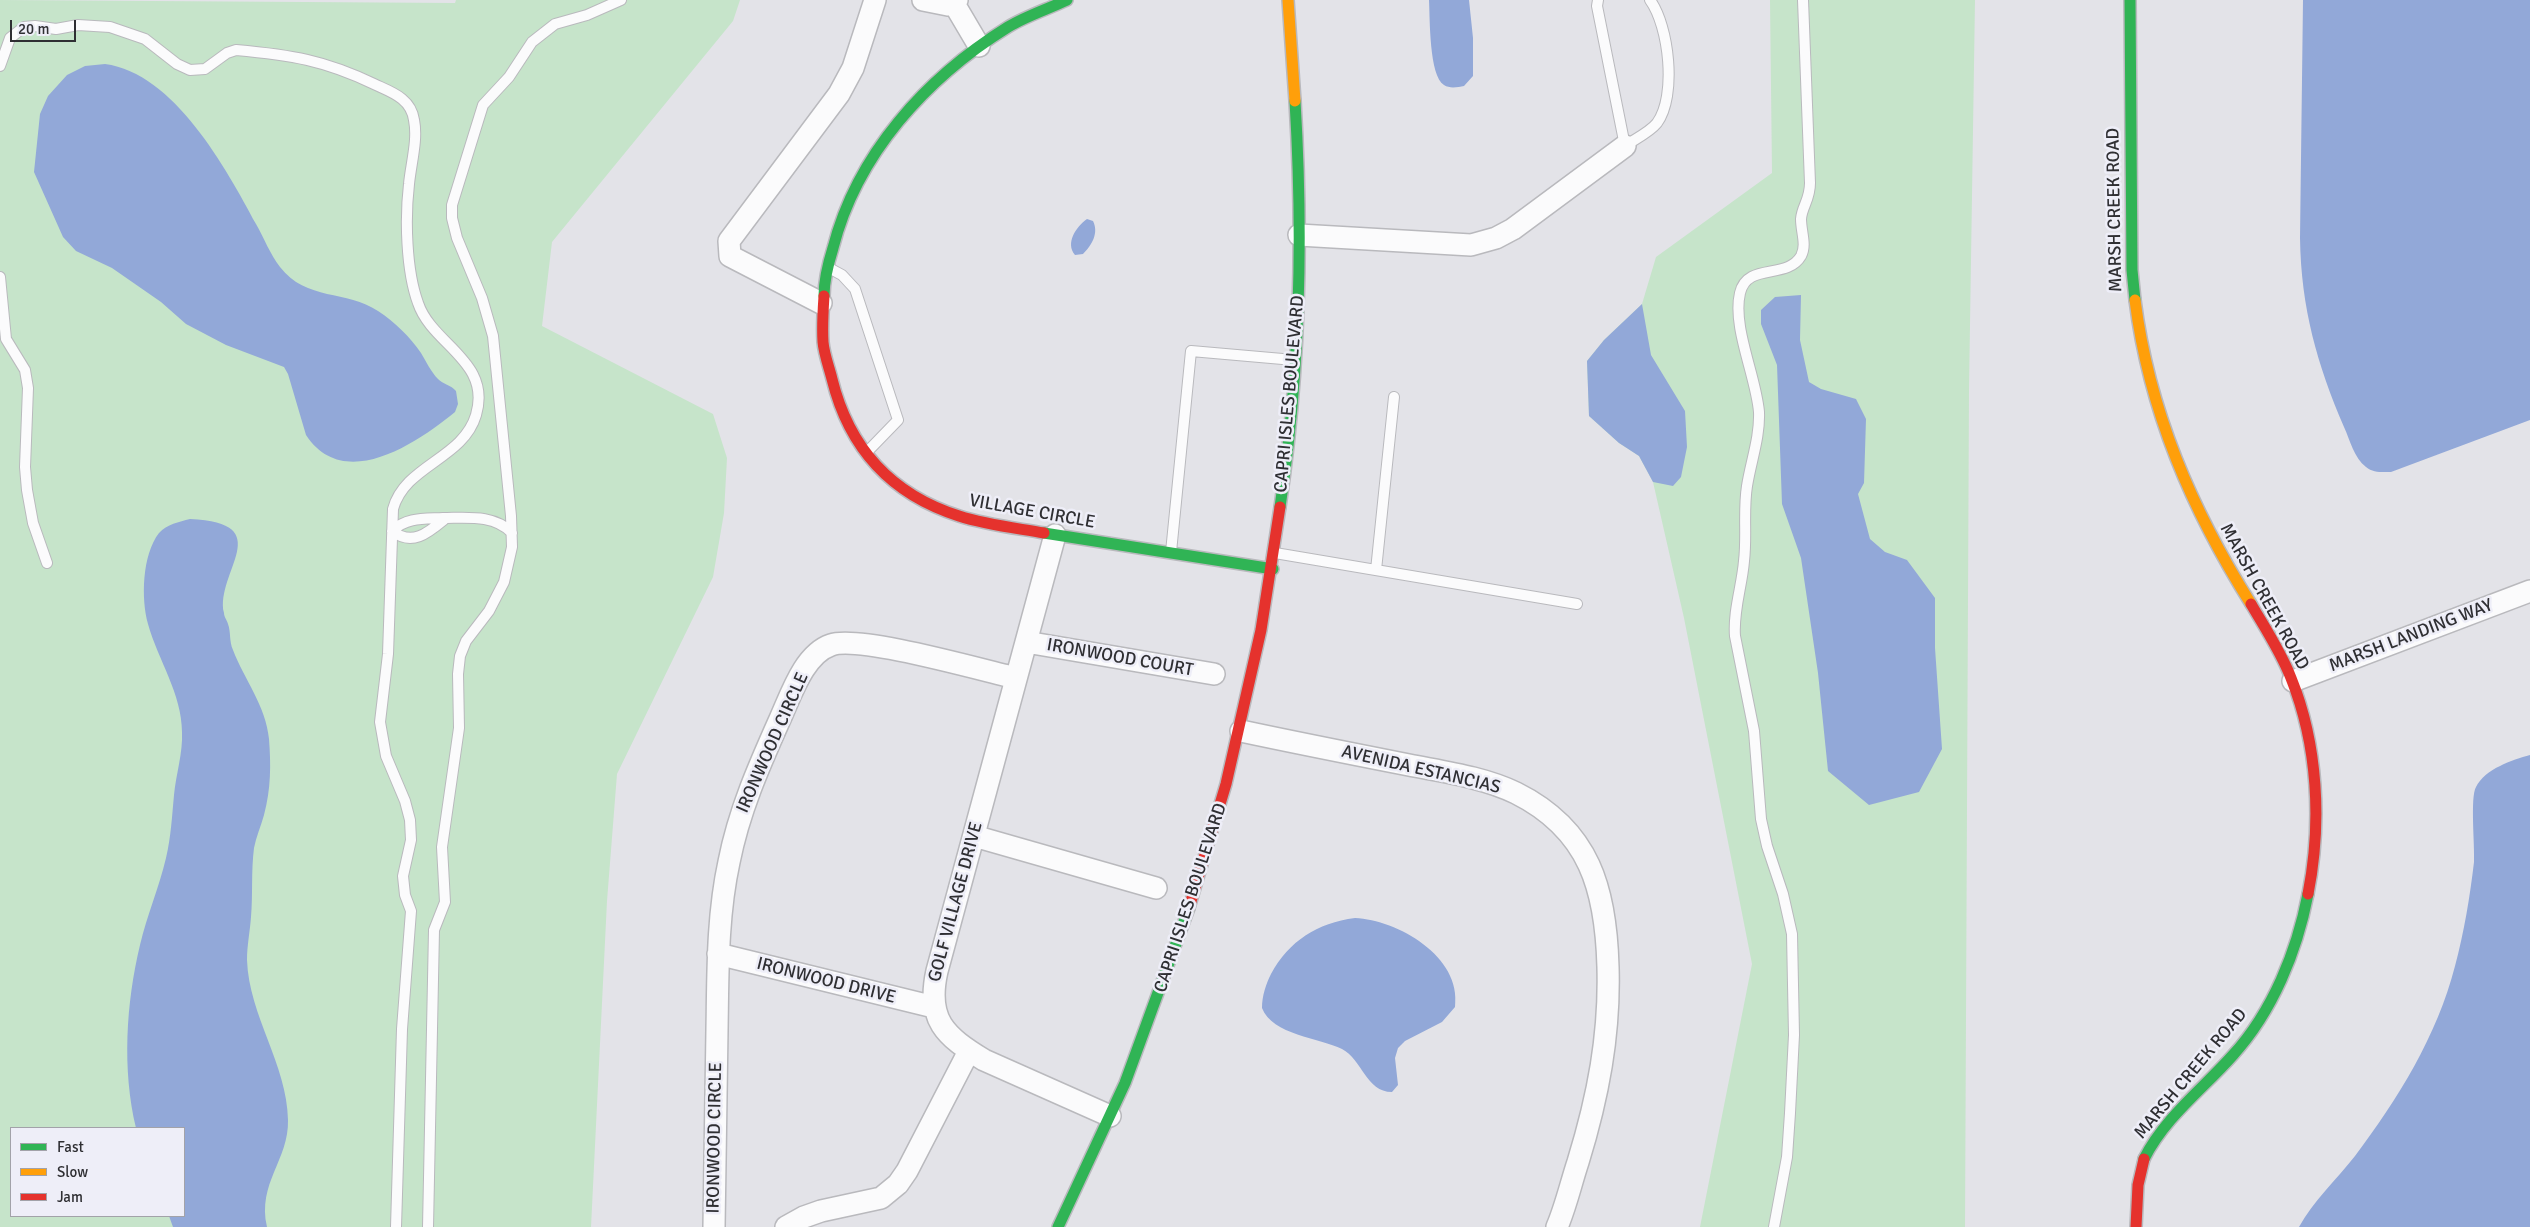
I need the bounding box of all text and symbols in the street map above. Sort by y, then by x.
scale bar [12,10,79,42]
text: 20 m [18,20,49,38]
street label: MARSH CREEK ROAD [2103,128,2127,292]
street label: CAPRI ISLES BOULEVARD [1271,295,1309,493]
street label: VILLAGE CIRCLE [967,490,1097,534]
street label: MARSH CREEK ROAD [2215,520,2313,674]
street label: MARSH LANDING WAY [2326,595,2496,677]
street label: IRONWOOD COURT [1045,634,1195,682]
street label: IRONWOOD CIRCLE [732,669,814,817]
street label: AVENIDA ESTANCIAS [1339,741,1503,799]
street label: CAPRI ISLES BOULEVARD [1150,801,1232,995]
street label: GOLF VILLAGE DRIVE [924,820,988,984]
street label: IRONWOOD DRIVE [754,953,898,1009]
street label: MARSH CREEK ROAD [2130,1004,2252,1144]
street label: IRONWOOD CIRCLE [703,1062,727,1214]
legend [10,1127,185,1217]
text: Fast [57,1138,84,1156]
text: Slow [57,1163,88,1181]
text: Jam [57,1188,83,1206]

